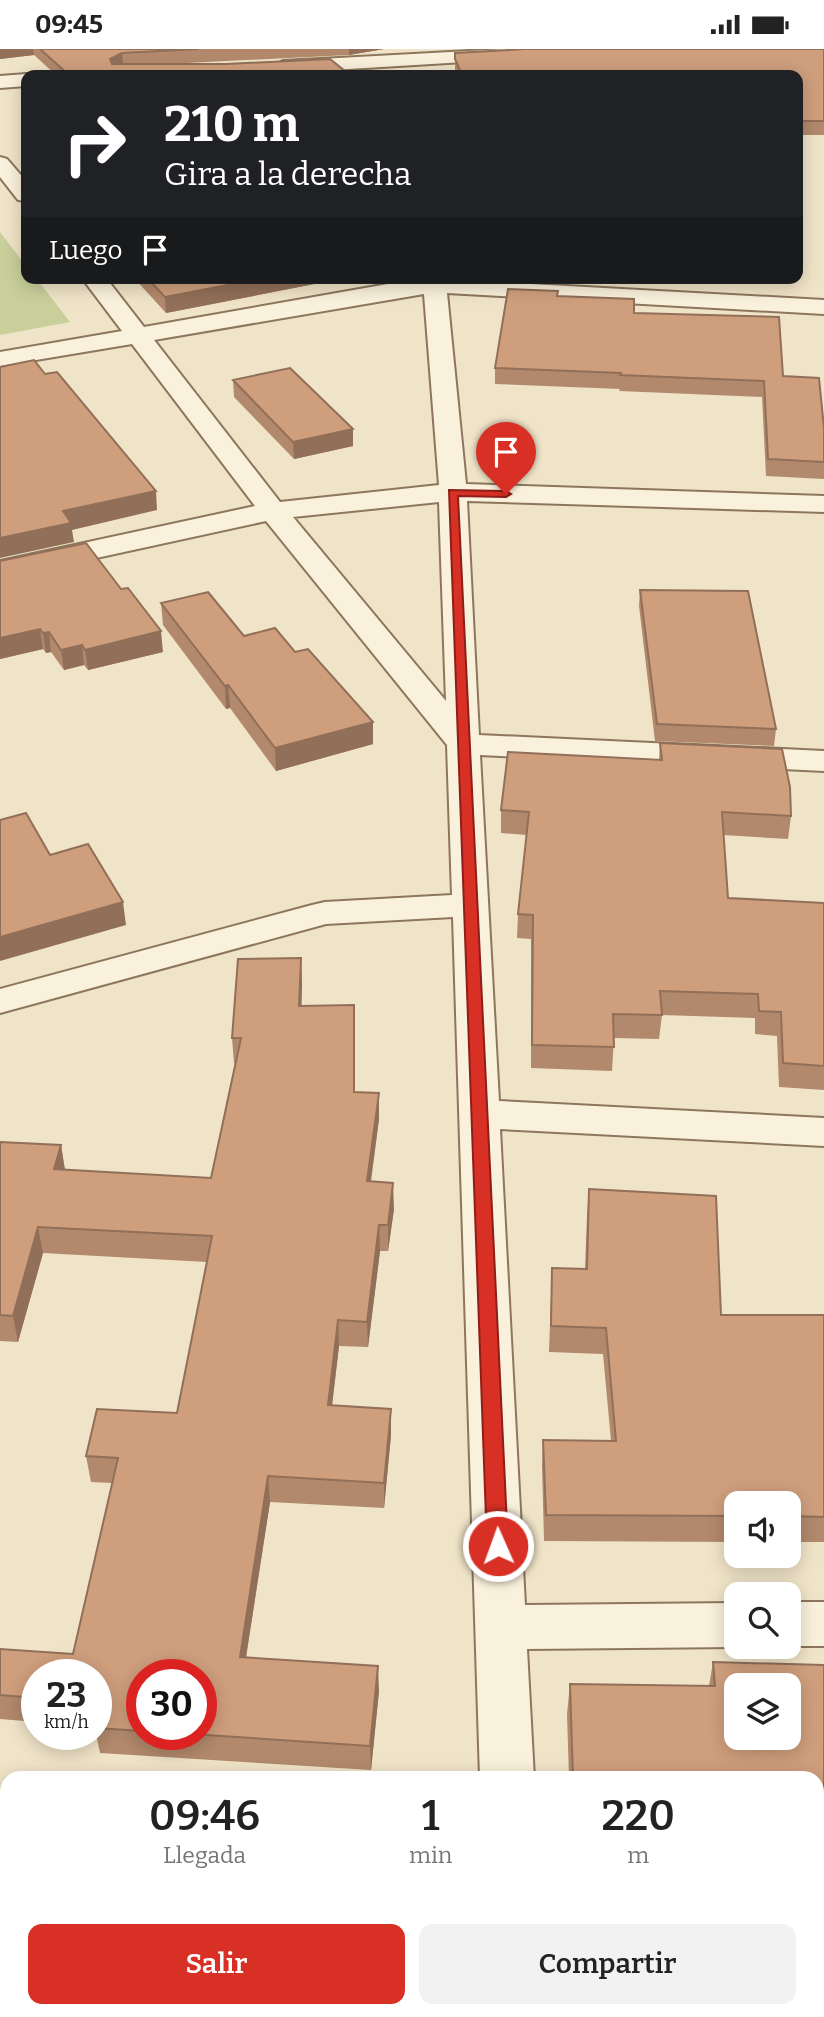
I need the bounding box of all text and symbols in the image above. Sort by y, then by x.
text: 09:45 [35,9,103,40]
text: 210 m [164,95,299,154]
icon: right [49,98,140,189]
text: Gira a la derecha [164,155,411,193]
icon: arrive [136,231,174,269]
text: Luego [49,235,122,266]
pin [476,422,536,494]
icon: arrive [487,433,525,471]
map controls [724,1491,801,1750]
button: sound [724,1491,801,1568]
position arrow [461,1509,535,1583]
button: search [724,1582,801,1659]
speed limit sign: 30 [126,1659,217,1750]
button: layers [724,1673,801,1750]
text: 23 [47,1674,86,1716]
text: km/h [44,1711,89,1733]
text: 09:46 [149,1791,260,1841]
text: 1 [422,1791,440,1841]
text: 220 [601,1791,675,1841]
text: Llegada [163,1841,246,1869]
text: min [409,1841,452,1869]
text: m [627,1841,649,1869]
button: Salir [28,1924,405,2004]
button: Compartir [419,1924,796,2004]

